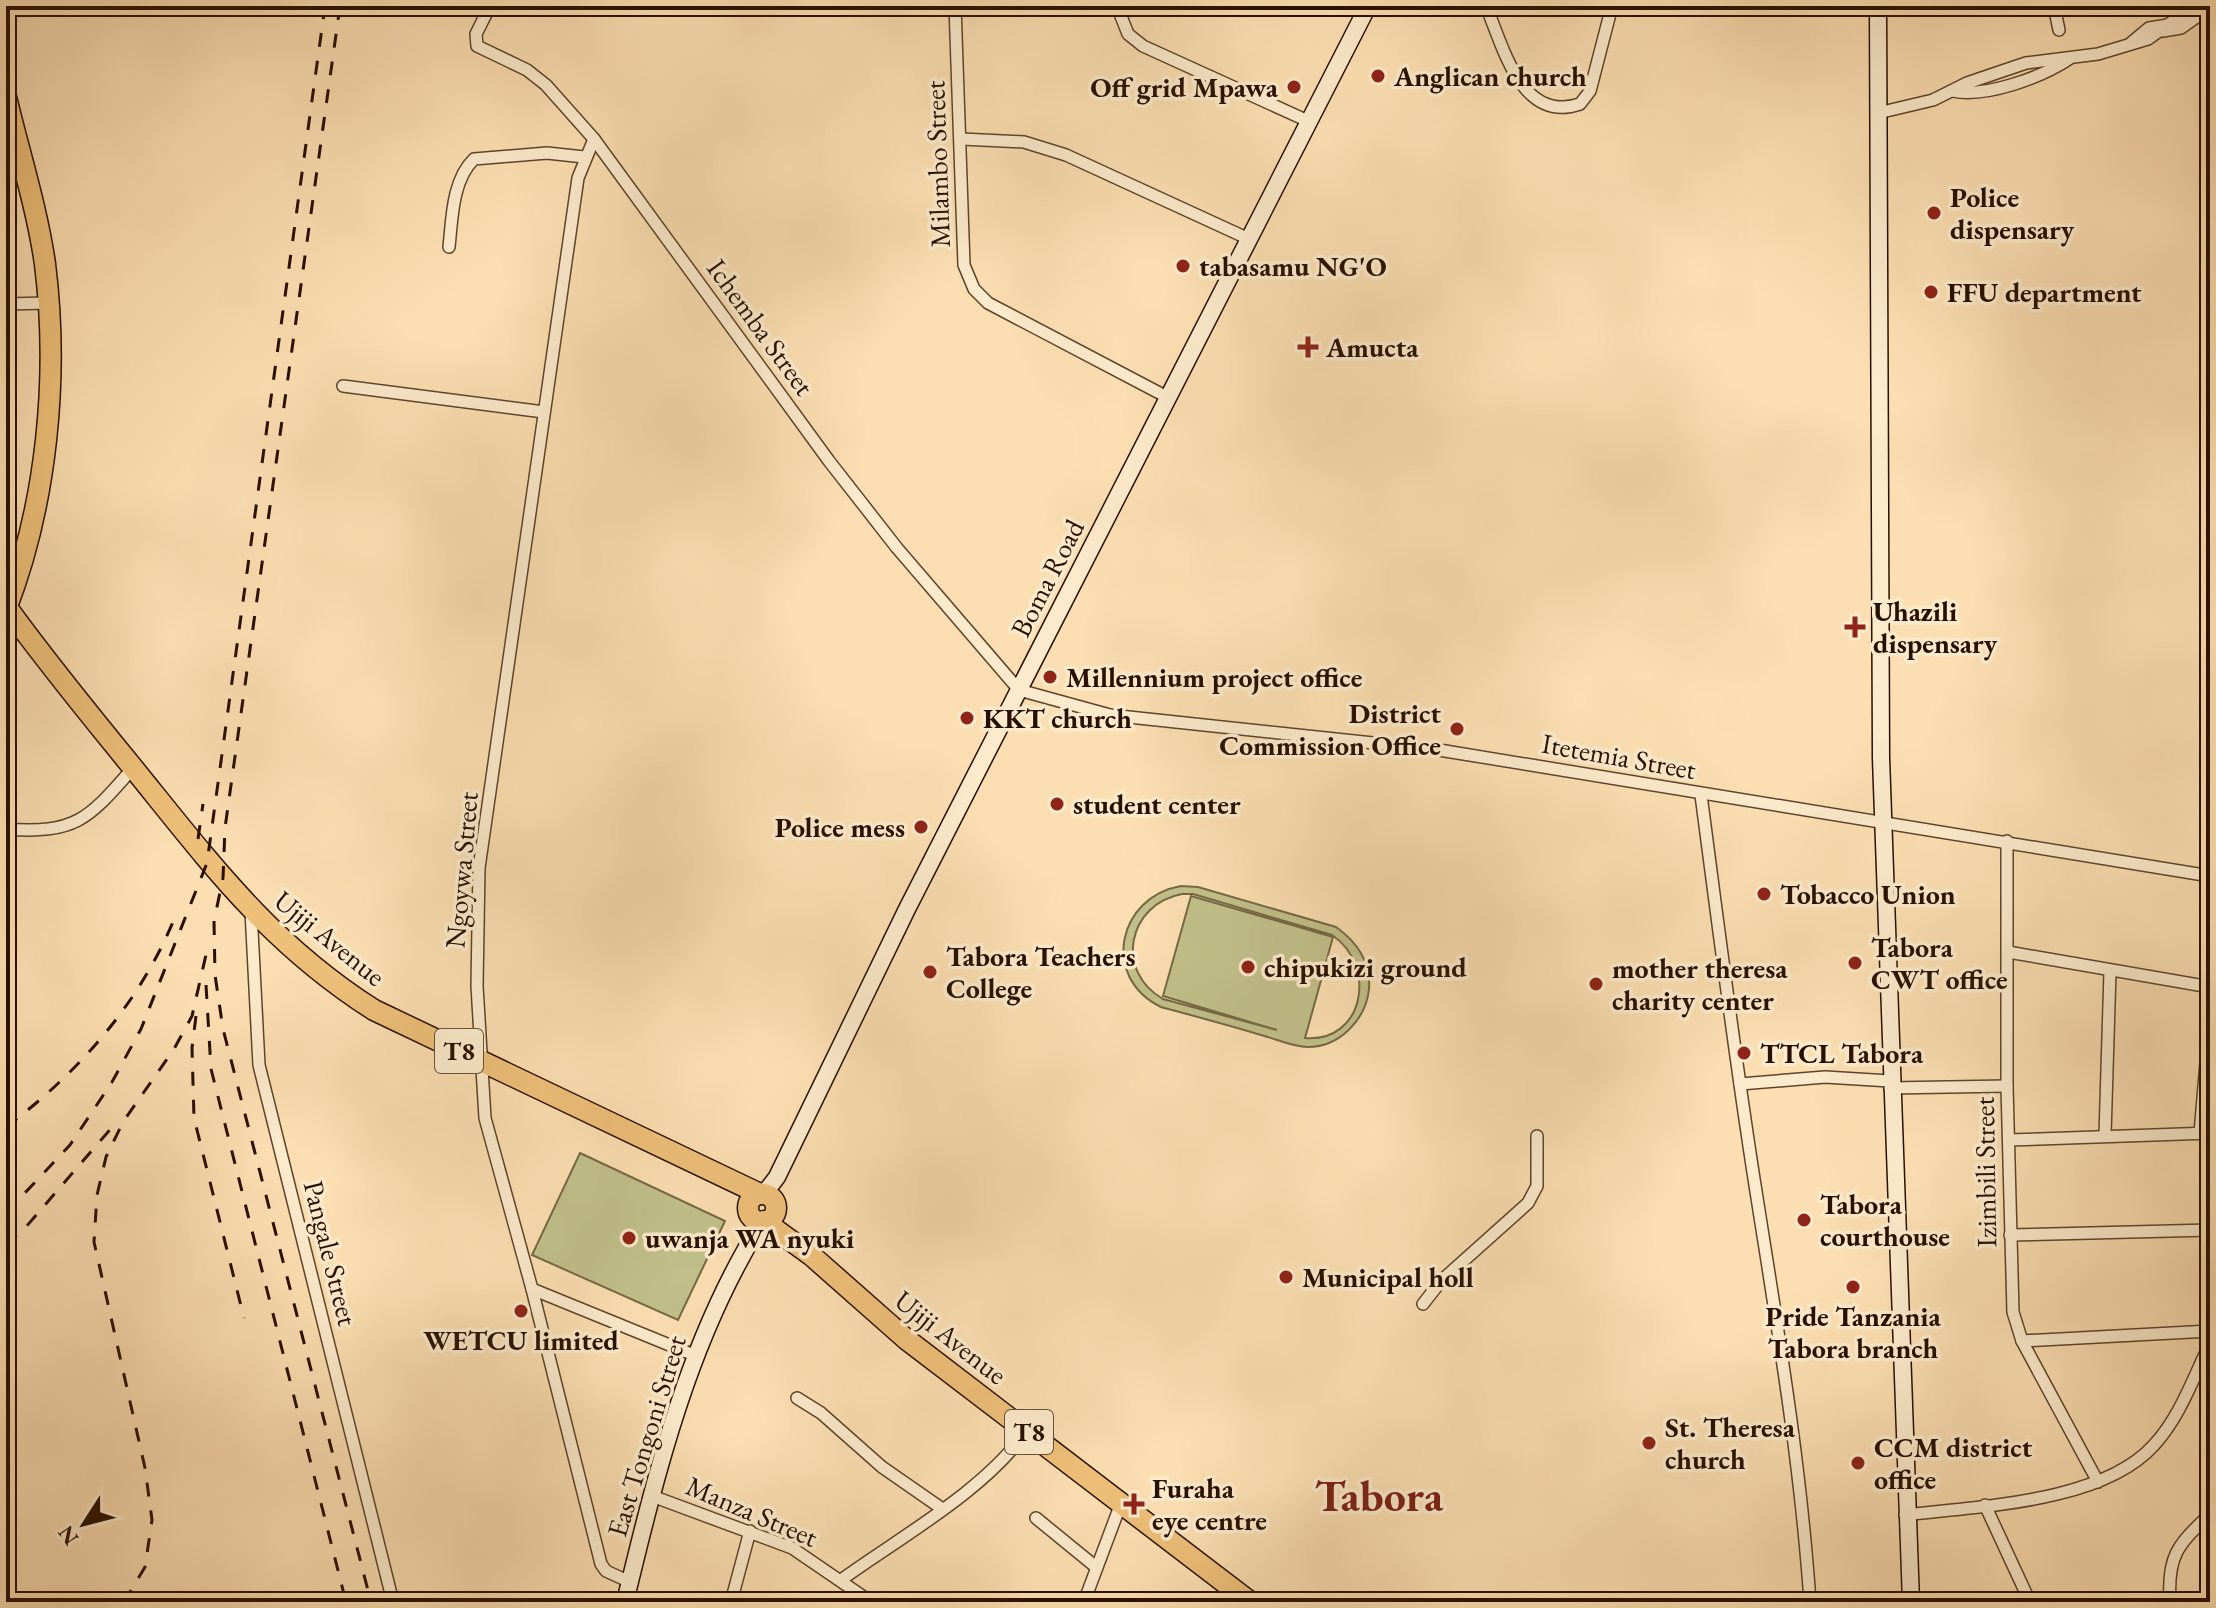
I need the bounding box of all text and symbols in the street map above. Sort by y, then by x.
place label: Anglican church [1393,58,1587,94]
marker: Anglican church [1369,67,1387,85]
place label: Off grid Mpawa [1090,69,1279,105]
marker: Off grid Mpawa [1285,78,1303,96]
street label: Milambo Street [916,80,958,248]
place label: Police dispensary [1950,179,2075,247]
marker: Police dispensary [1925,204,1943,222]
place label: tabasamu NG'O [1199,248,1387,284]
street label: Ichemba Street [699,252,823,403]
marker: tabasamu NG'O [1174,257,1192,275]
place label: FFU department [1947,274,2142,310]
marker: FFU department [1922,283,1940,301]
place label: Amucta [1325,329,1419,365]
marker: Amucta [1297,336,1319,358]
street label: Boma Road [1002,512,1092,643]
place label: Uhazili dispensary [1873,593,1998,661]
marker: Uhazili dispensary [1844,616,1866,638]
place label: Millennium project office [1066,659,1362,695]
marker: Millennium project office [1041,668,1059,686]
place label: District Commission Office [1219,695,1441,763]
place label: KKT church [983,700,1132,736]
marker: KKT church [958,709,976,727]
marker: District Commission Office [1448,720,1466,738]
street label: Itetemia Street [1539,725,1699,787]
place label: student center [1073,786,1241,822]
street label: Ngoywa Street [436,790,486,950]
marker: student center [1048,795,1066,813]
place label: Police mess [775,809,905,845]
marker: Police mess [912,818,930,836]
place label: Tobacco Union [1780,876,1956,912]
street label: Ujiji Avenue [267,882,393,994]
marker: Tobacco Union [1755,885,1773,903]
place label: Tabora CWT office [1871,929,2008,997]
place label: Tabora Teachers College [946,938,1136,1006]
place label: chipukizi ground [1264,949,1467,985]
place label: mother theresa charity center [1612,950,1788,1018]
marker: Tabora CWT office [1846,954,1864,972]
marker: chipukizi ground [1239,958,1257,976]
marker: Tabora Teachers College [921,963,939,981]
marker: mother theresa charity center [1587,975,1605,993]
road number: T8 [435,1029,483,1073]
place label: TTCL Tabora [1760,1035,1924,1071]
marker: TTCL Tabora [1735,1044,1753,1062]
street label: Izimbili Street [1966,1096,2004,1248]
street label: Pangale Street [296,1177,366,1329]
place label: Tabora courthouse [1820,1186,1950,1254]
marker: Tabora courthouse [1795,1211,1813,1229]
place label: uwanja WA nyuki [645,1220,854,1256]
marker: uwanja WA nyuki [620,1229,638,1247]
place label: Municipal holl [1302,1259,1474,1295]
marker: Municipal holl [1277,1268,1295,1286]
marker: Pride Tanzania Tabora branch [1844,1278,1862,1296]
street label: Ujiji Avenue [888,1282,1015,1392]
place label: Pride Tanzania Tabora branch [1765,1298,1942,1366]
marker: WETCU limited [512,1302,530,1320]
place label: WETCU limited [423,1322,619,1358]
street label: East Tongoni Street [598,1331,694,1541]
place label: St. Theresa church [1665,1409,1796,1477]
road number: T8 [1005,1410,1053,1454]
place label: CCM district office [1874,1429,2033,1497]
marker: St. Theresa church [1640,1434,1658,1452]
marker: CCM district office [1849,1454,1867,1472]
street label: Manza Street [681,1467,823,1555]
district label: Tabora [1315,1467,1444,1524]
place label: Furaha eye centre [1152,1470,1267,1538]
north arrow [44,1484,124,1564]
marker: Furaha eye centre [1123,1493,1145,1515]
text: N [51,1520,85,1551]

